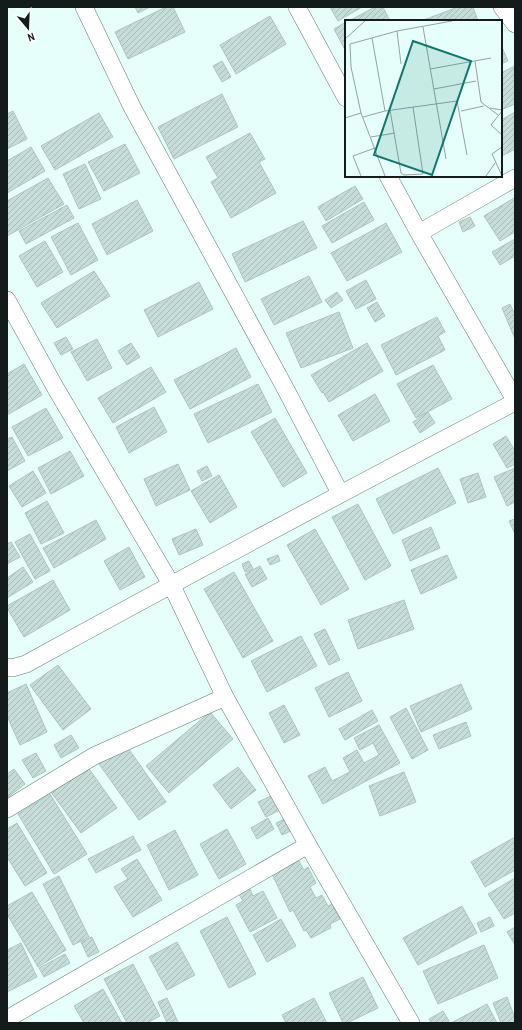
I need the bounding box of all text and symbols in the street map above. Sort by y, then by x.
north arrow [8,8,48,48]
inset map [345,20,502,177]
text: N [26,30,37,45]

